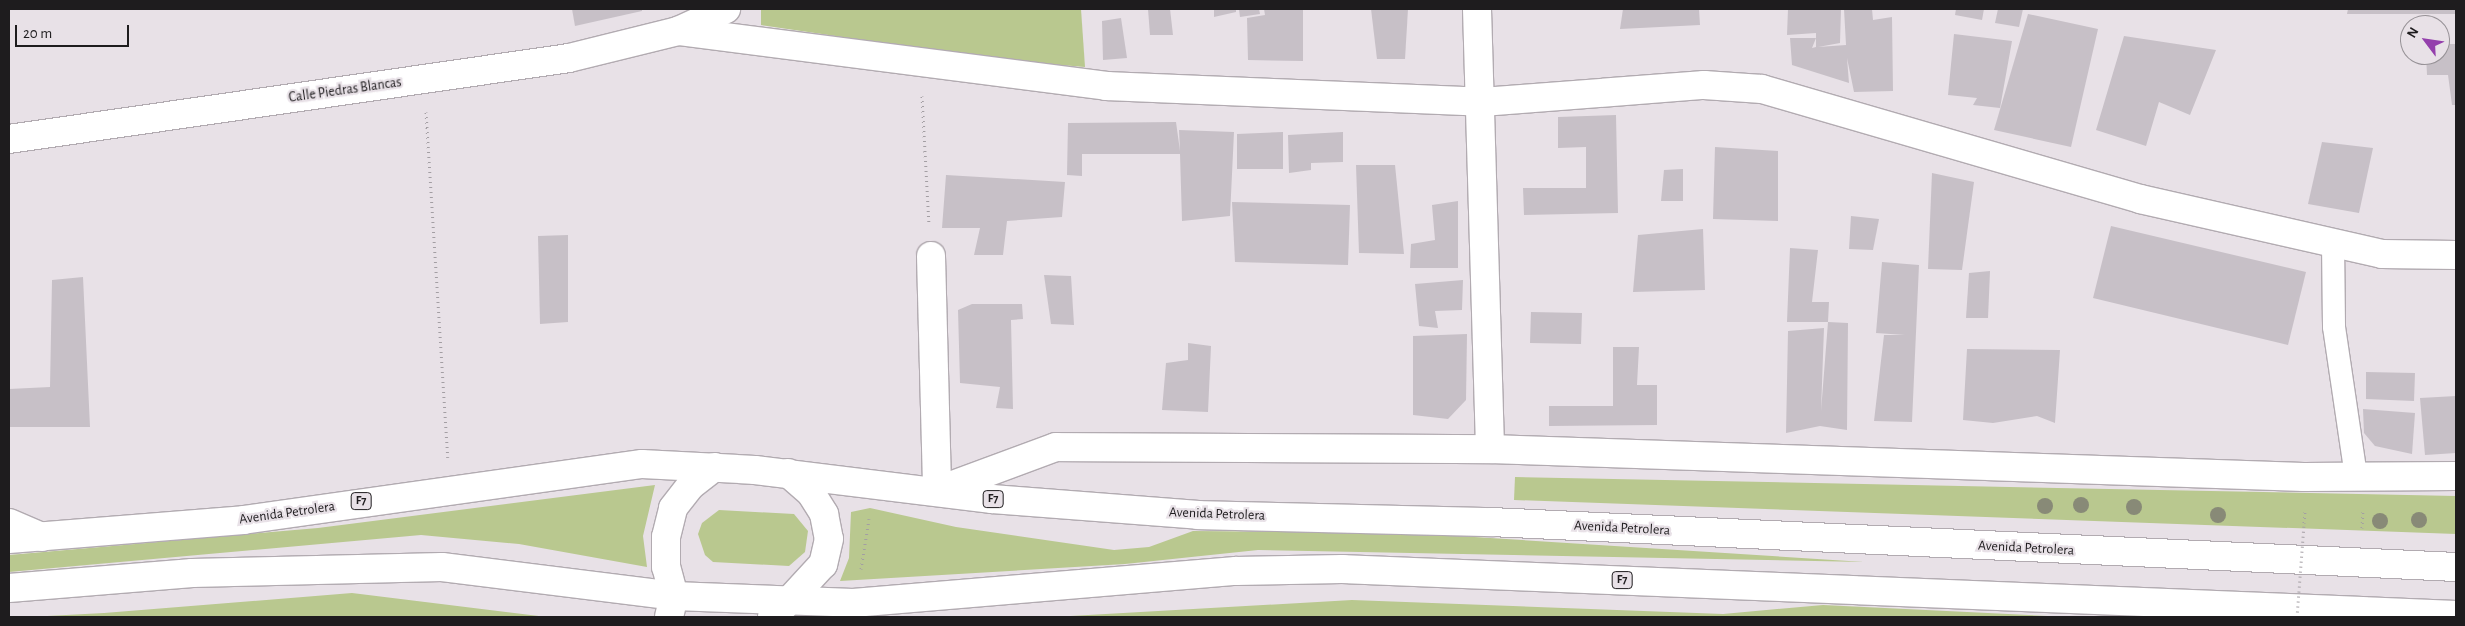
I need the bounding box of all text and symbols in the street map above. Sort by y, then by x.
scale bar [18,15,131,47]
north arrow [2400,15,2450,65]
text: N [2404,25,2422,41]
text: 20 m [23,26,52,41]
street label: Calle Piedras Blancas [288,74,402,106]
road number: F7 [982,489,1004,508]
road number: F7 [350,492,372,511]
street label: Avenida Petrolera [238,498,336,528]
street label: Avenida Petrolera [1169,504,1265,524]
street label: Avenida Petrolera [1573,517,1671,539]
street label: Avenida Petrolera [1977,537,2075,559]
road number: F7 [1611,570,1633,590]

